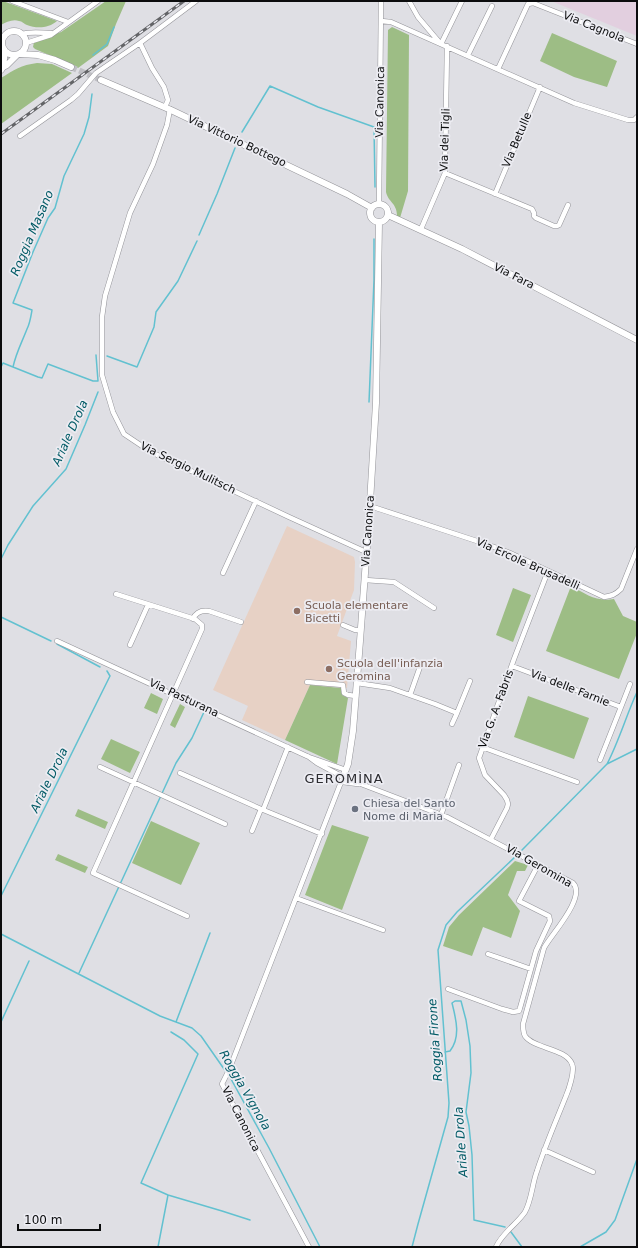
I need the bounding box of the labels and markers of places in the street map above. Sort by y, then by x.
place label: Scuola elementare Bicetti [305,599,408,625]
marker: Scuola elementare Bicetti [292,606,302,616]
place label: Scuola dell'infanzia Geromina [337,657,443,683]
marker: Scuola dell'infanzia Geromina [324,664,334,674]
place label: Chiesa del Santo Nome di Maria [363,797,456,823]
marker: Chiesa del Santo Nome di Maria [350,804,360,814]

